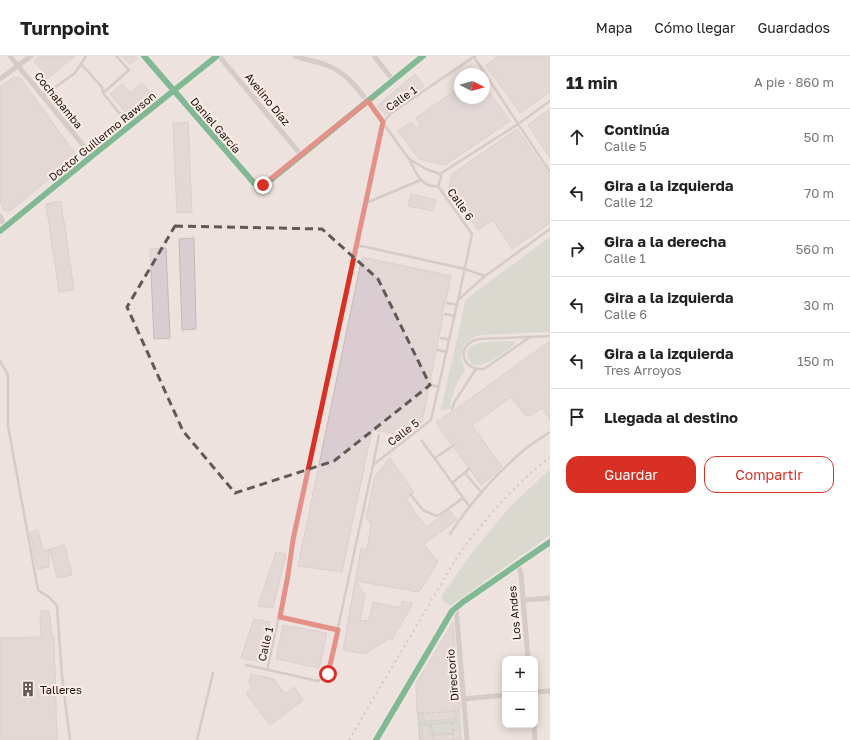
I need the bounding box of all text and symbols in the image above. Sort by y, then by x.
text: Turnpoint [20,16,109,39]
text: Mapa [596,19,632,36]
text: Cómo llegar [654,19,735,36]
text: Guardados [757,19,830,36]
north arrow [454,68,490,104]
street label: Cochabamba [32,69,86,131]
street label: Avelino Díaz [243,70,293,128]
text: 11 min [566,72,618,93]
text: A pie · 860 m [754,74,834,90]
street label: Calle 1 [383,83,419,113]
street label: Doctor Guillermo Rawson [46,89,158,183]
street label: Daniel García [188,94,244,156]
text: Continúa [604,120,670,138]
icon: ahead [566,126,588,148]
text: 50 m [804,129,834,145]
text: Calle 5 [604,138,647,154]
route end [254,176,272,194]
text: Gira a la izquierda [604,176,734,194]
icon: left [566,182,588,204]
street label: Calle 6 [445,185,477,223]
text: 70 m [804,185,834,201]
text: Calle 12 [604,194,653,210]
text: Gira a la derecha [604,232,726,250]
icon: right [566,238,588,260]
text: 560 m [796,241,834,257]
text: Calle 1 [604,250,645,266]
text: Gira a la izquierda [604,288,734,306]
icon: left [566,294,588,316]
text: 30 m [804,297,834,313]
text: Calle 6 [604,306,647,322]
text: Gira a la izquierda [604,344,734,362]
icon: left [566,350,588,372]
text: 150 m [797,353,834,369]
text: Tres Arroyos [604,362,681,378]
icon: arrive [566,406,588,428]
text: Llegada al destino [604,408,738,426]
street label: Calle 5 [385,416,421,448]
button: Guardar [566,456,696,493]
button: Compartir [704,456,834,493]
street label: Los Andes [505,585,523,641]
street label: Calle 1 [255,625,275,663]
street label: Directorio [443,648,461,701]
map controls [502,656,538,728]
button: + [502,656,538,692]
route start [319,665,337,683]
building icon: Talleres [19,680,37,698]
place label: Talleres [40,683,82,696]
button: − [502,692,538,728]

